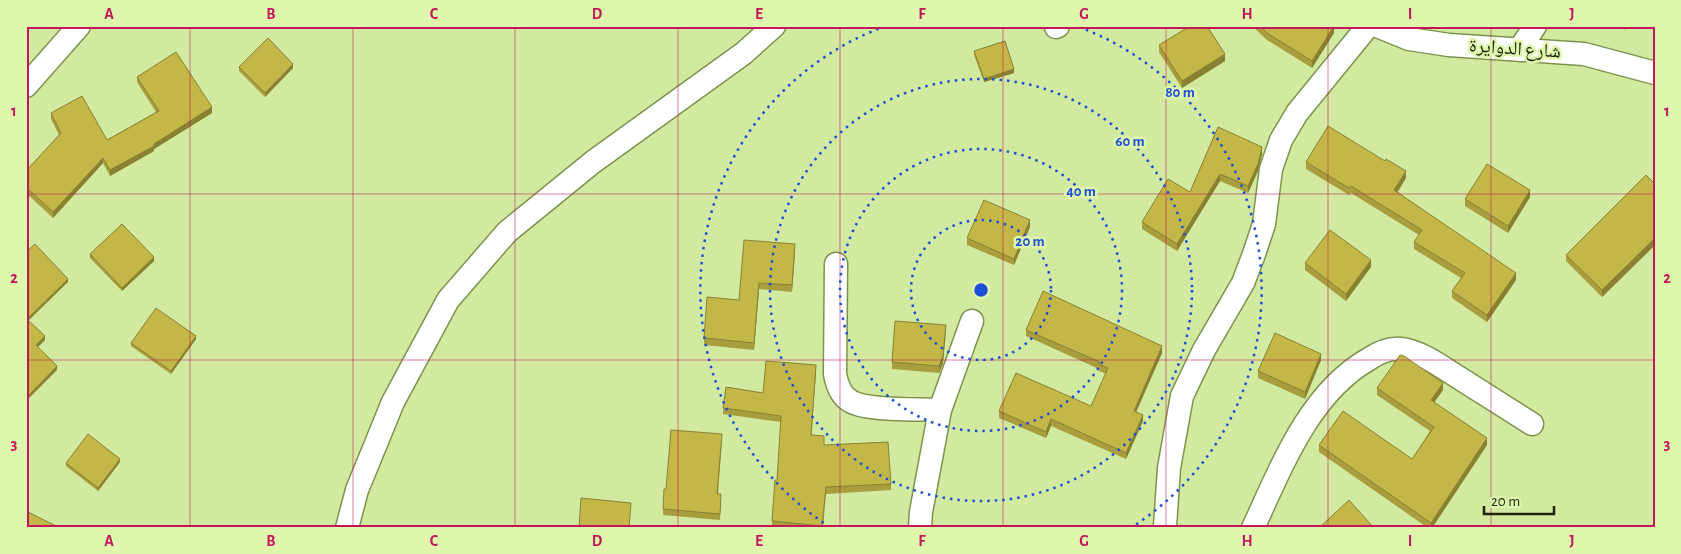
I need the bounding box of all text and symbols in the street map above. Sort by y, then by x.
text: A [104,6,114,22]
text: B [266,6,276,22]
text: C [430,6,439,22]
text: D [592,6,603,22]
text: E [755,6,763,22]
text: F [918,6,926,22]
text: G [1079,6,1089,22]
text: H [1241,6,1253,22]
text: I [1408,6,1412,22]
text: J [1569,6,1575,22]
street label: شارع الدوايرة [1468,36,1562,63]
text: 80 m [1165,85,1195,100]
text: 1 [11,103,17,119]
text: 1 [1664,103,1670,119]
text: 60 m [1115,134,1145,149]
text: 40 m [1066,184,1096,199]
text: 20 m [1015,234,1045,249]
text: 2 [10,270,18,286]
text: 2 [1663,270,1671,286]
centre of rings [972,281,990,299]
text: 3 [11,436,18,452]
text: 3 [1664,436,1671,452]
scale bar [1484,484,1554,516]
text: 20 m [1491,494,1520,509]
text: A [104,533,114,549]
text: B [266,533,276,549]
text: C [430,533,439,549]
text: D [592,533,603,549]
text: E [755,533,763,549]
text: F [918,533,926,549]
text: G [1079,533,1089,549]
text: H [1241,533,1253,549]
text: I [1408,533,1412,549]
text: J [1569,533,1575,549]

